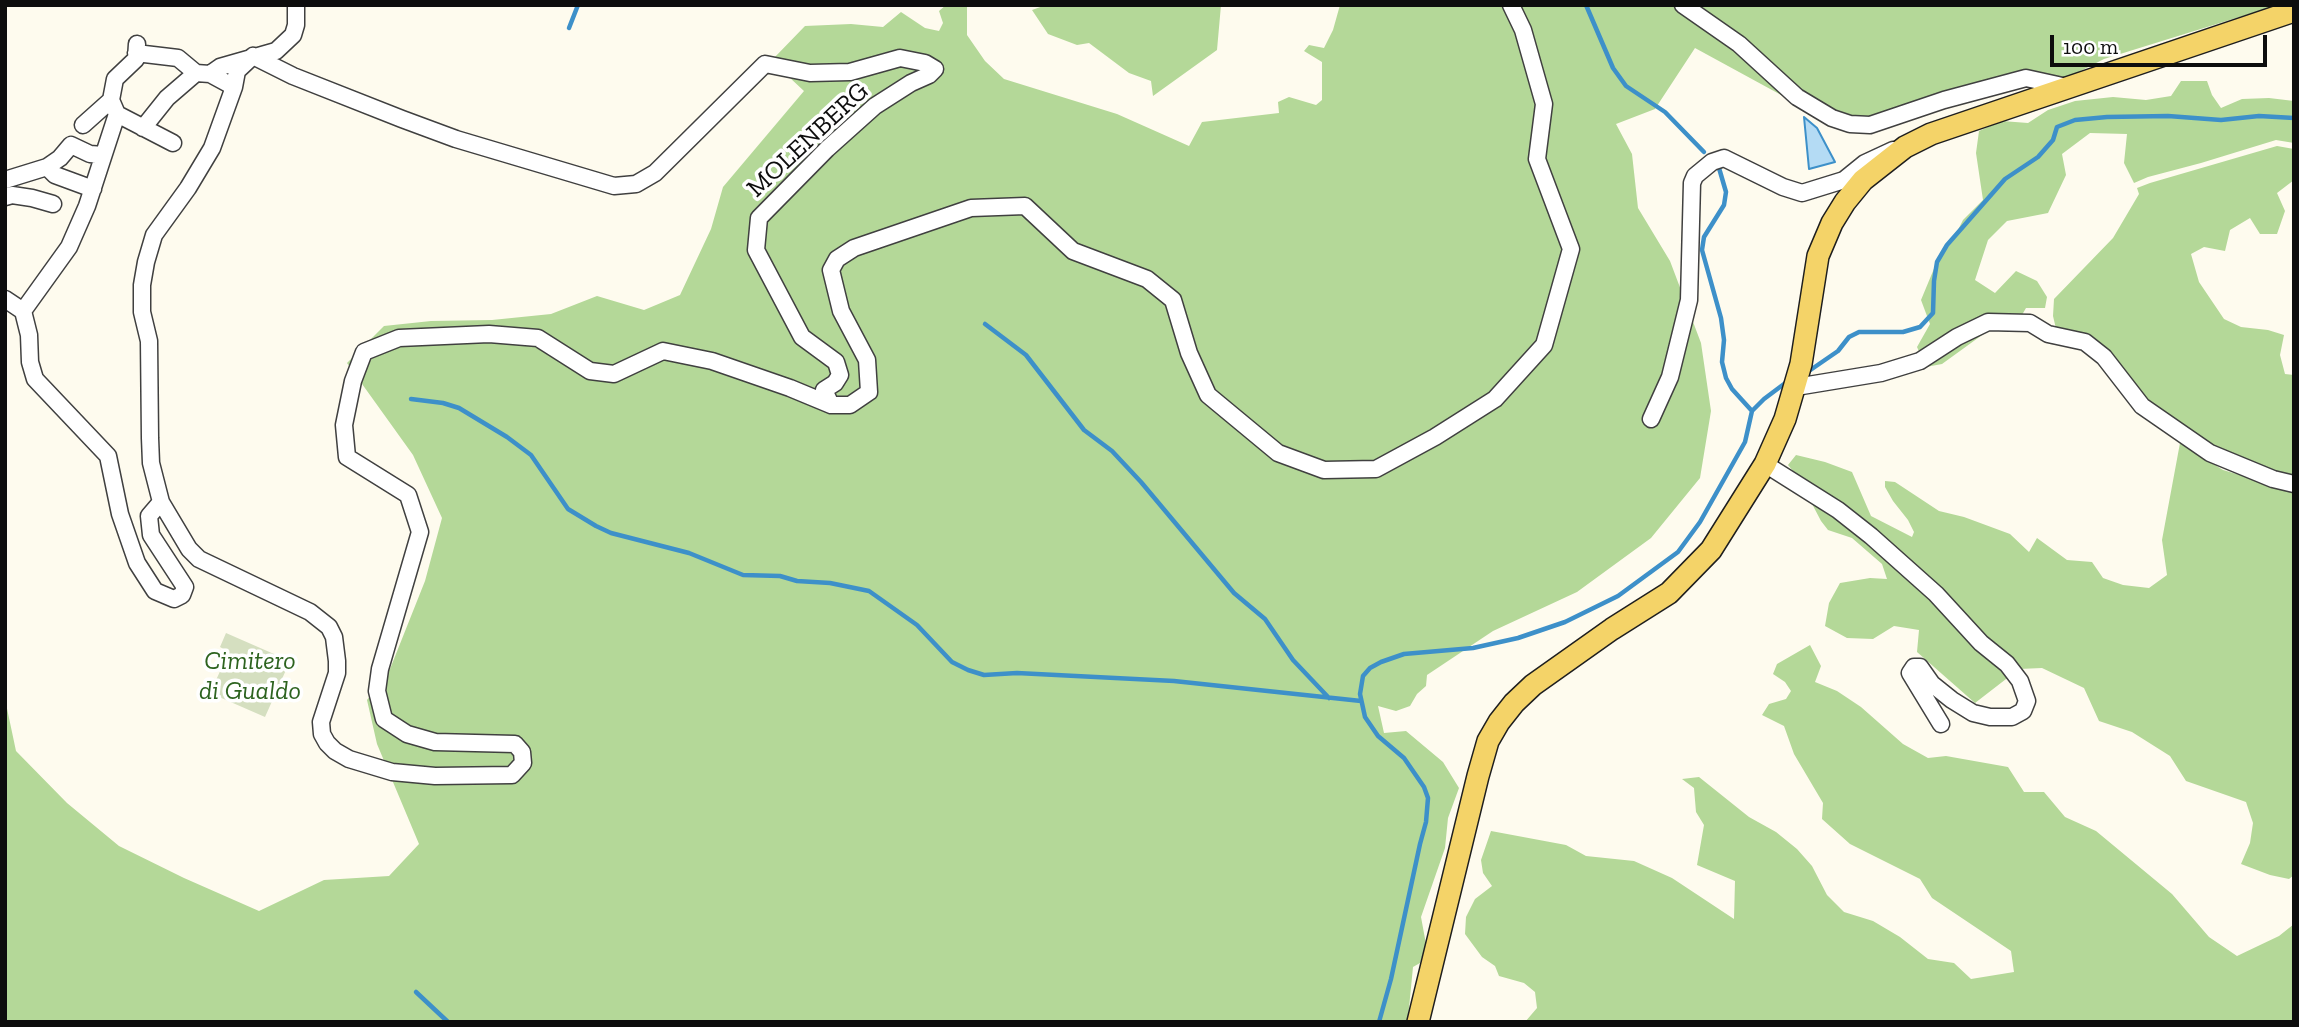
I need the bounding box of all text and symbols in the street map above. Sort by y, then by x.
scale bar [2054,21,2271,65]
text: 100 m [2063,34,2118,59]
street label: MOLENBERG [741,76,875,204]
park label: Cimitero di Gualdo [199,646,301,708]

